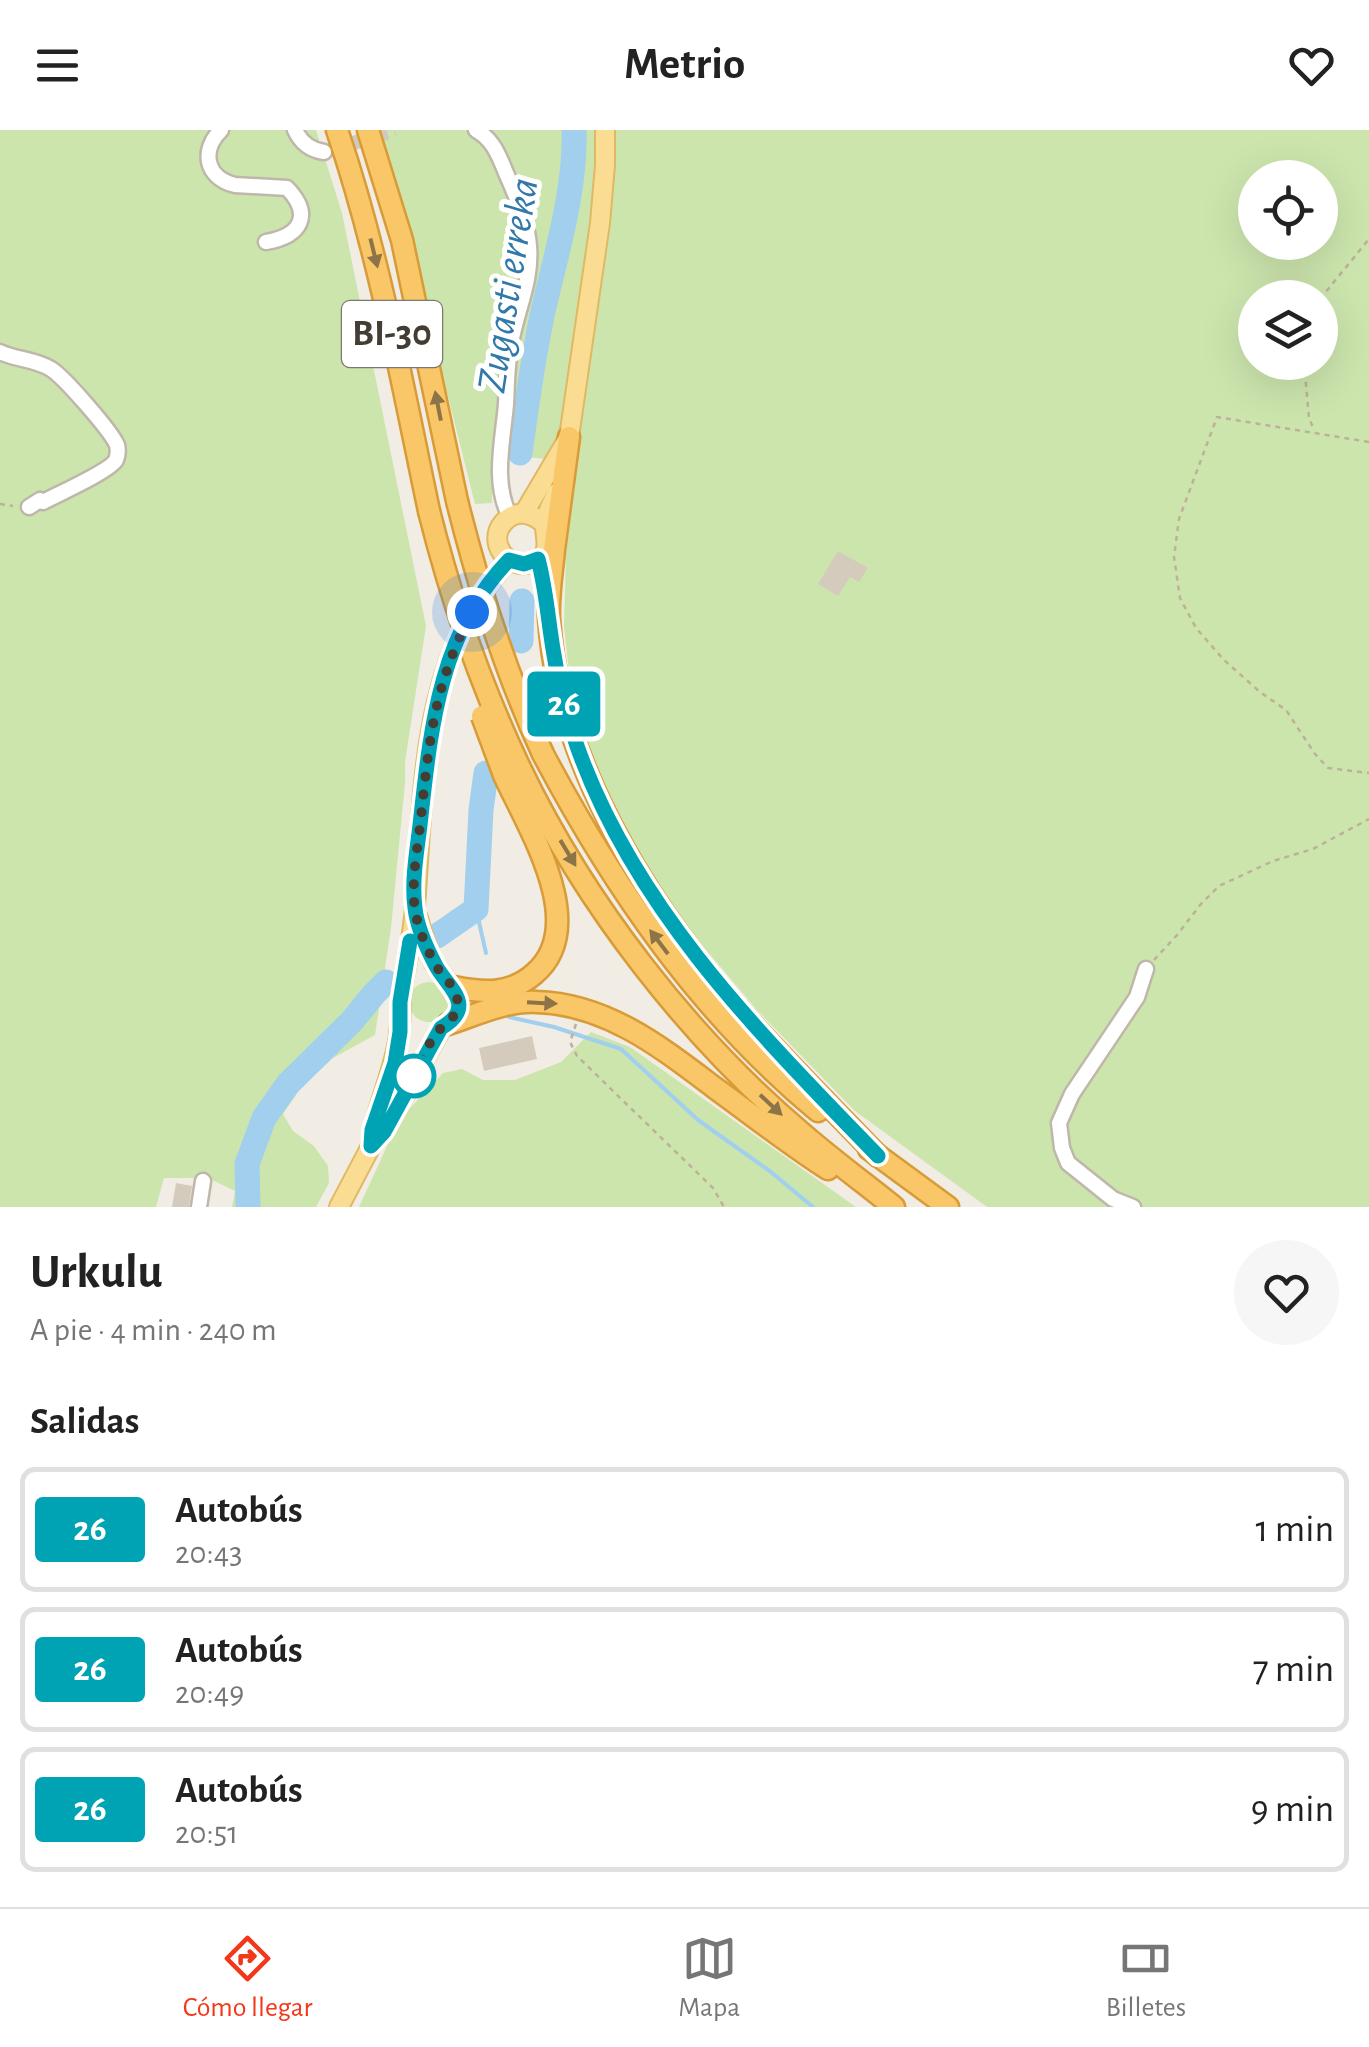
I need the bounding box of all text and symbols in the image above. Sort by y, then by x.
icon: menu [30,38,85,93]
icon: heart [1284,38,1339,93]
text: Metrio [624,42,745,87]
map controls [1238,160,1338,380]
button: locate [1238,160,1338,260]
water label: Zugasti erreka [470,175,546,395]
one-way arrow [366,238,382,269]
button: layers [1238,280,1338,380]
road number: BI-30 [342,301,442,367]
one-way arrow [429,390,445,421]
your location [447,587,497,637]
line badge: 26 [519,672,609,736]
text: 26 [547,687,581,722]
one-way arrow [558,839,576,867]
one-way arrow [650,929,670,955]
one-way arrow [527,995,559,1011]
unlabelled marker [393,1055,435,1097]
one-way arrow [759,1093,783,1116]
button: heart [1234,1240,1339,1345]
text: Urkulu [30,1249,163,1297]
text: A pie · 4 min · 240 m [30,1314,277,1346]
text: Salidas [30,1403,139,1441]
text: Autobús [175,1492,303,1530]
text: 1 min [1255,1511,1334,1549]
text: 26 [73,1512,107,1547]
text: 20:43 [175,1537,242,1569]
text: Autobús [175,1632,303,1670]
text: 7 min [1253,1651,1334,1689]
text: 26 [73,1652,107,1687]
text: 20:49 [175,1677,244,1709]
text: Autobús [175,1772,303,1810]
text: 9 min [1251,1791,1334,1829]
text: 26 [73,1792,107,1827]
text: 20:51 [175,1817,238,1849]
tab: Cómo llegar [183,1931,313,2025]
tab: Mapa [678,1931,740,2025]
tab: Billetes [1106,1931,1186,2025]

